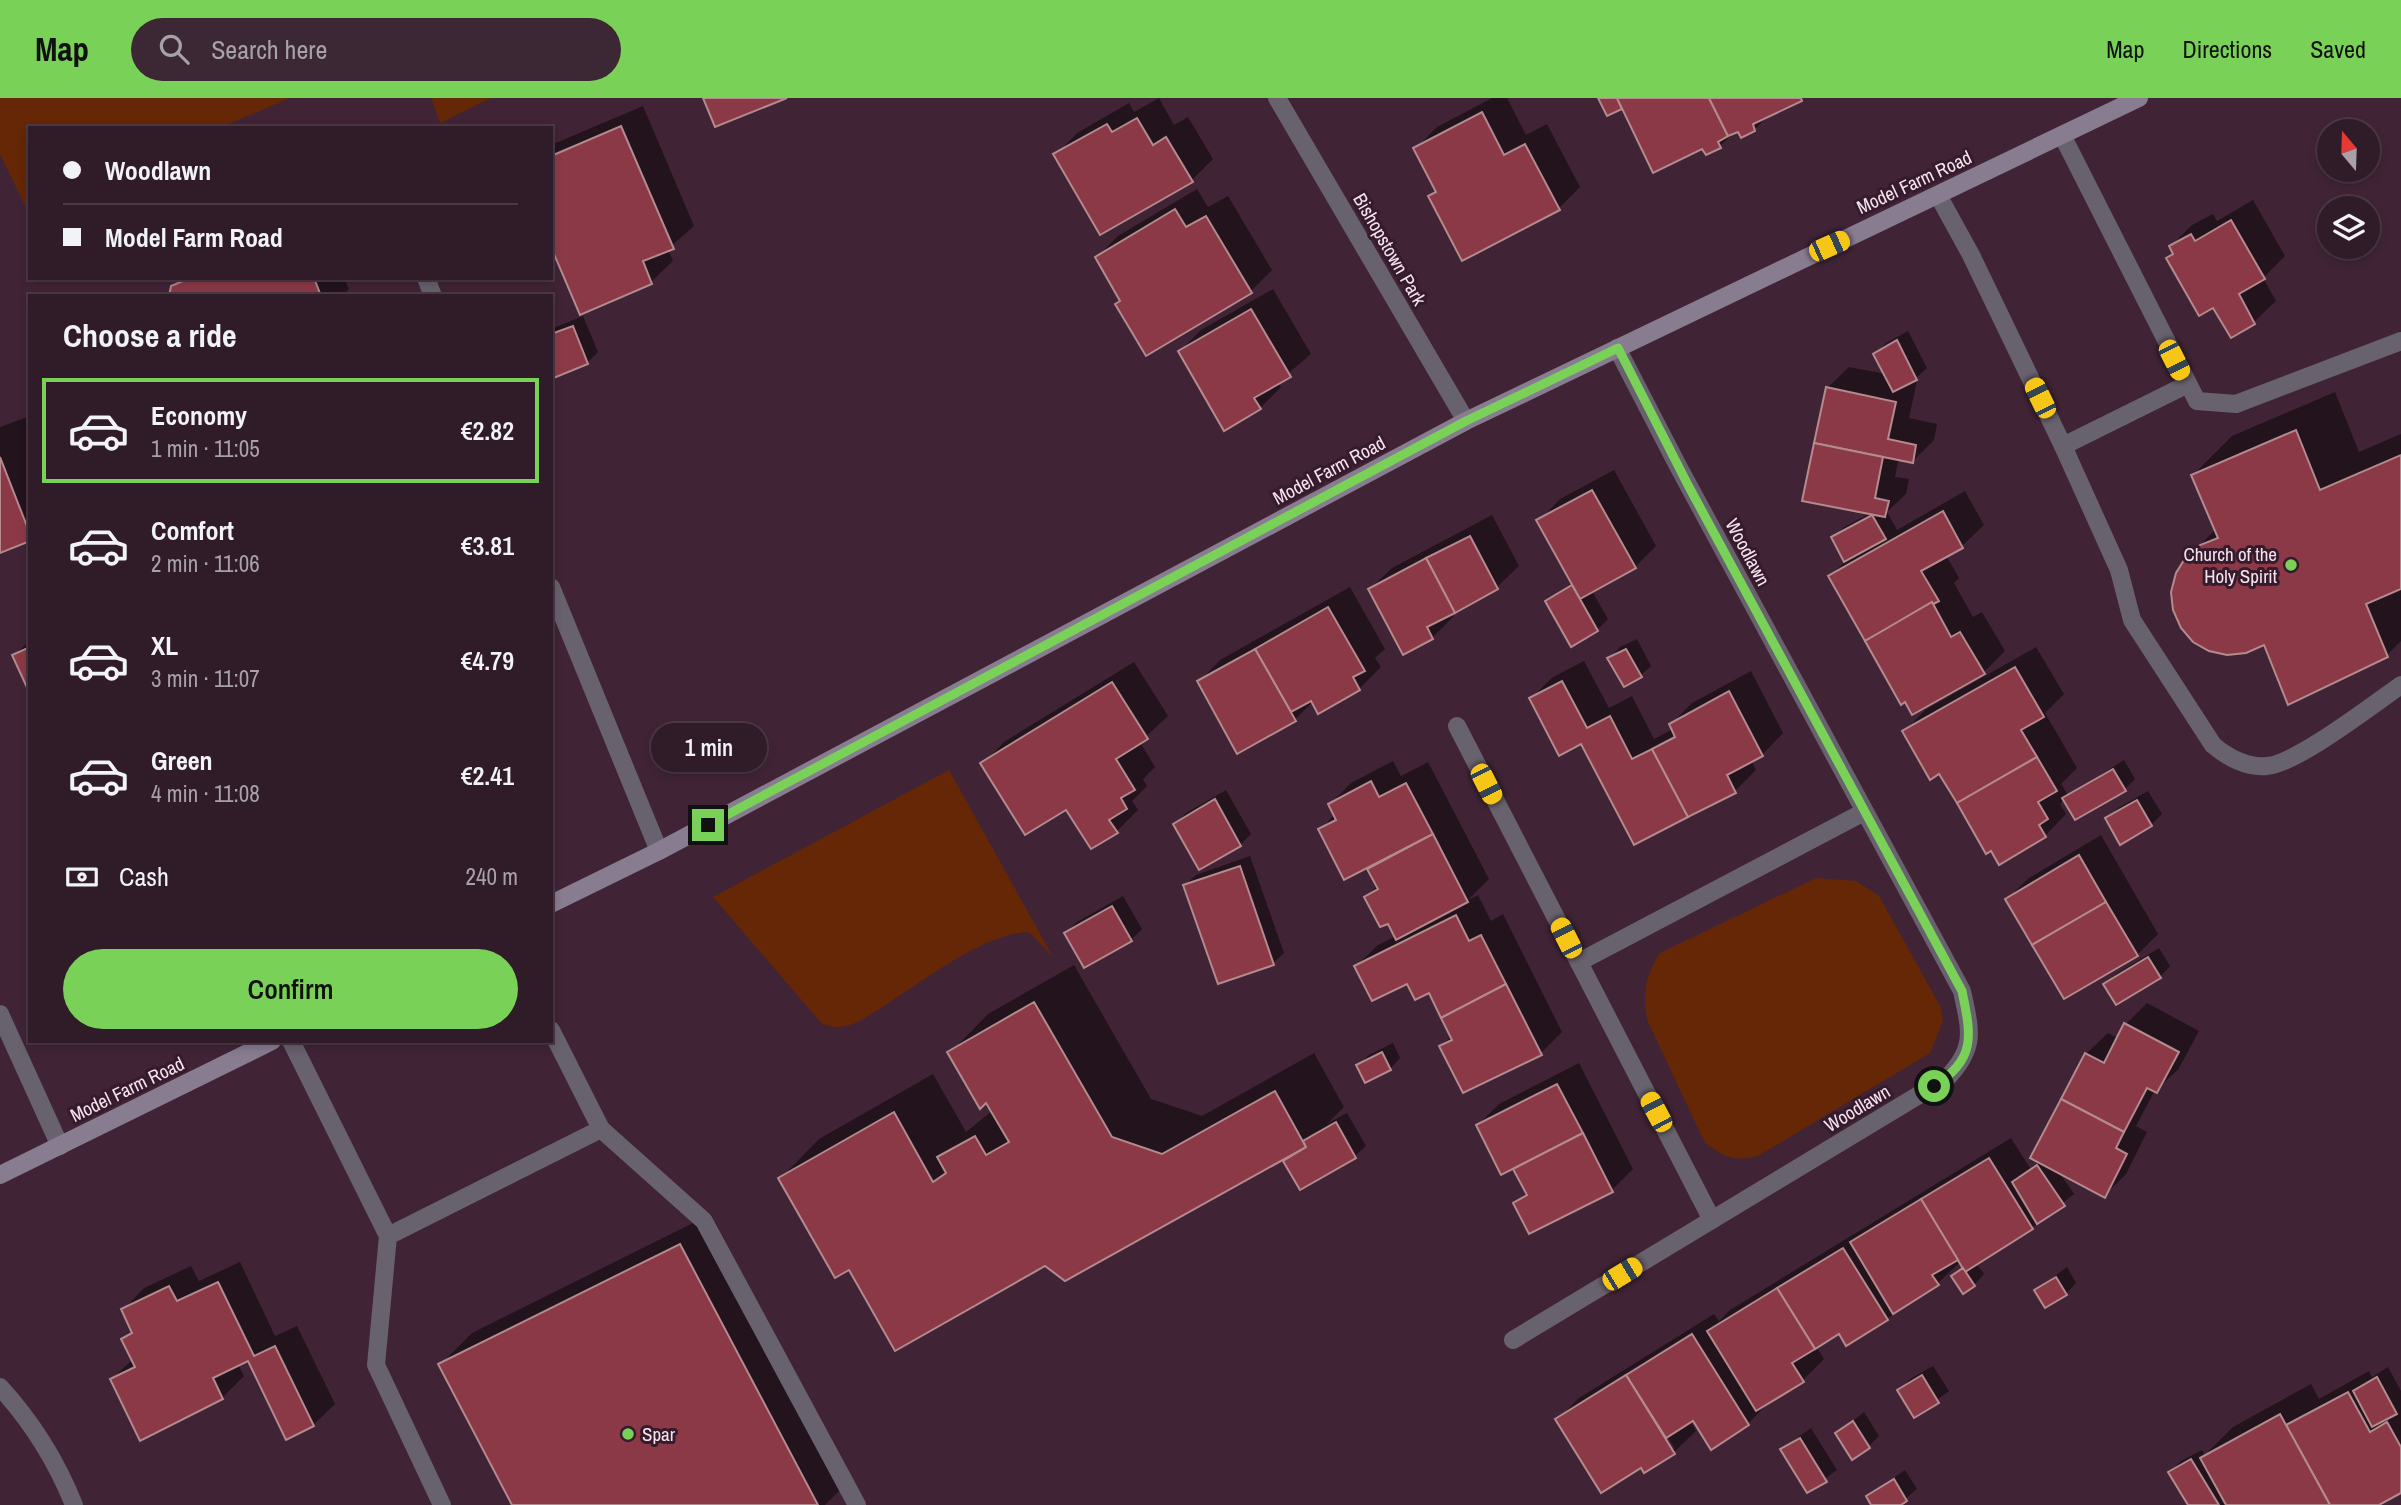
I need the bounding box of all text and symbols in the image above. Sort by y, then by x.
search box [131,18,621,81]
text: Map [35,27,89,71]
icon: search [155,30,193,68]
text: Search here [211,32,327,67]
text: Map [2106,33,2144,65]
text: Directions [2182,33,2272,65]
text: Saved [2310,33,2366,65]
north arrow [2317,119,2380,182]
map controls [2317,119,2380,259]
street label: Model Farm Road [1852,144,1976,220]
text: Woodlawn [105,153,211,188]
street label: Bishopstown Park [1347,188,1433,310]
button: layers [2317,196,2380,259]
text: Model Farm Road [105,220,283,255]
car [1806,228,1853,264]
text: Choose a ride [63,314,237,357]
car [2156,337,2193,383]
car [2022,375,2059,421]
text: Economy [151,398,247,433]
icon: car [67,399,130,462]
text: €2.82 [461,413,514,448]
street label: Model Farm Road [1268,429,1390,511]
text: 1 min · 11:05 [151,433,260,464]
text: Comfort [151,513,234,548]
icon: car [67,514,130,577]
street label: Woodlawn [1720,514,1776,590]
text: €3.81 [461,528,514,563]
place label: Church of the Holy Spirit [2183,541,2278,589]
text: 2 min · 11:06 [151,548,260,579]
marker: Church of the Holy Spirit [2283,557,2299,573]
text: XL [151,628,178,663]
icon: car [67,629,130,692]
text: €4.79 [461,643,514,678]
text: 3 min · 11:07 [151,663,260,694]
callout: 1 min [650,724,766,772]
text: 1 min [685,732,733,763]
text: Green [151,743,213,778]
icon: car [67,744,130,807]
text: €2.41 [461,758,514,793]
car [1468,761,1505,807]
text: 4 min · 11:08 [151,778,260,809]
route end [692,809,724,841]
icon: cash [63,858,101,896]
text: Cash [119,859,169,894]
text: 240 m [466,861,518,892]
car [1548,915,1585,961]
button: Confirm [63,949,518,1029]
street label: Model Farm Road [66,1050,188,1128]
route start [1918,1070,1950,1102]
street label: Woodlawn [1819,1078,1895,1138]
car [1637,1089,1676,1135]
car [1599,1254,1646,1294]
place label: Spar [642,1421,676,1447]
marker: Spar [620,1426,636,1442]

